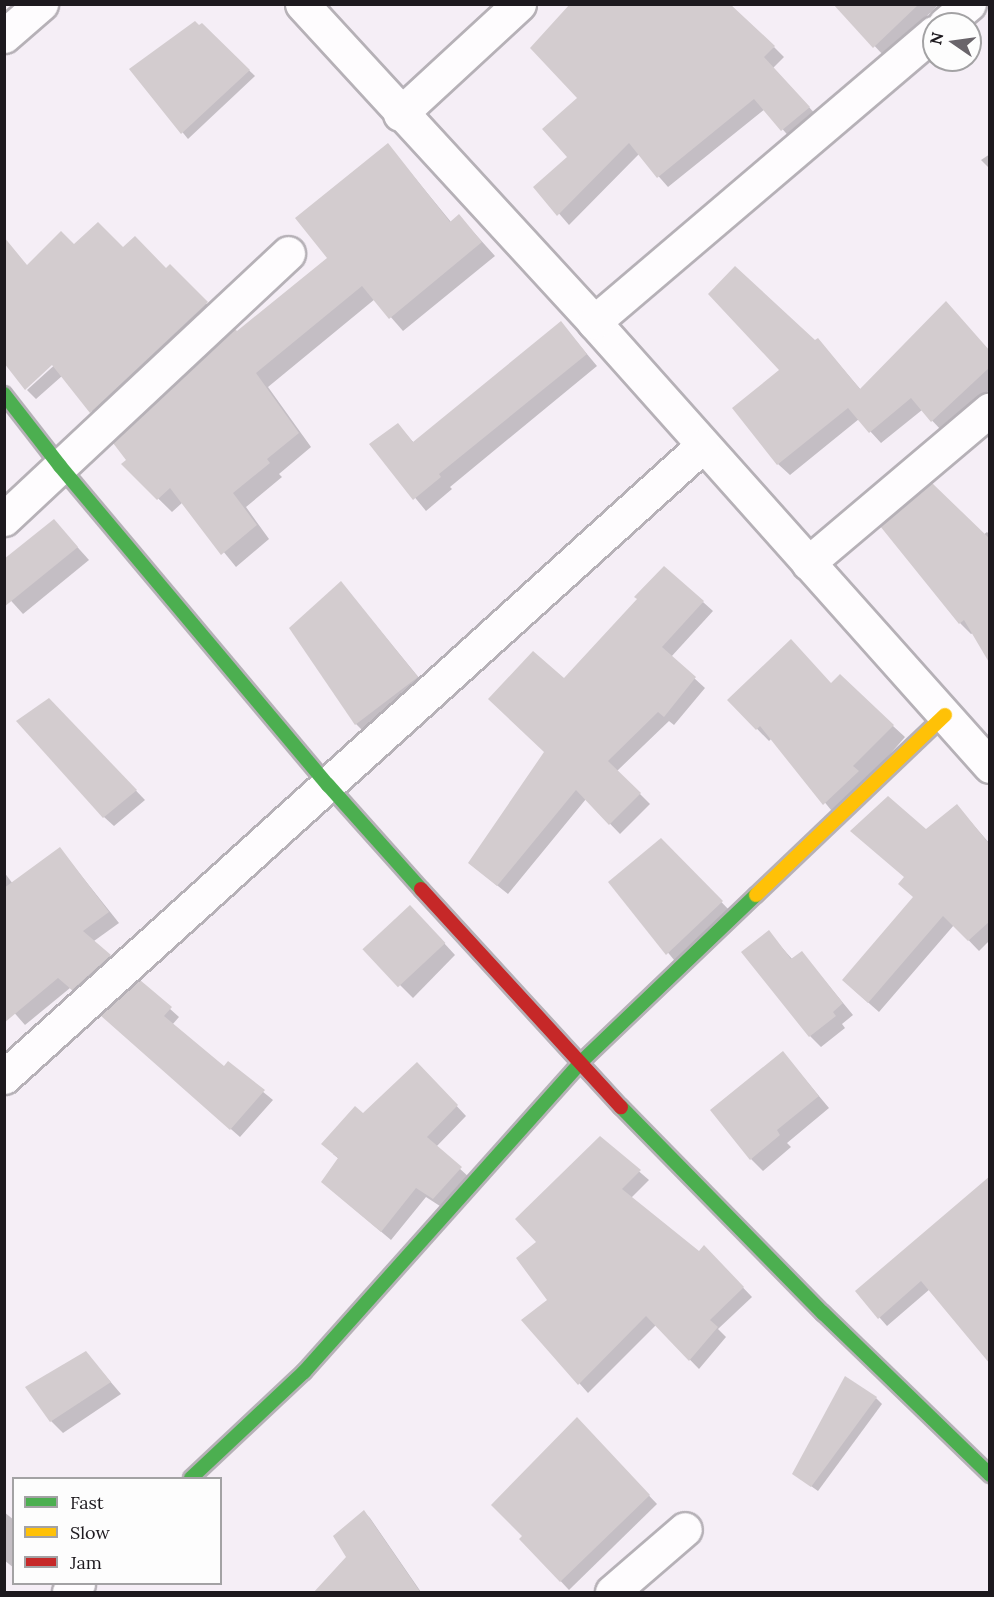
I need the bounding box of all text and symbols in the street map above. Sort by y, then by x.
north arrow [922,12,982,72]
text: N [925,30,948,47]
legend [12,1477,222,1585]
text: Fast [70,1491,104,1514]
text: Slow [70,1521,110,1544]
text: Jam [70,1551,102,1574]

